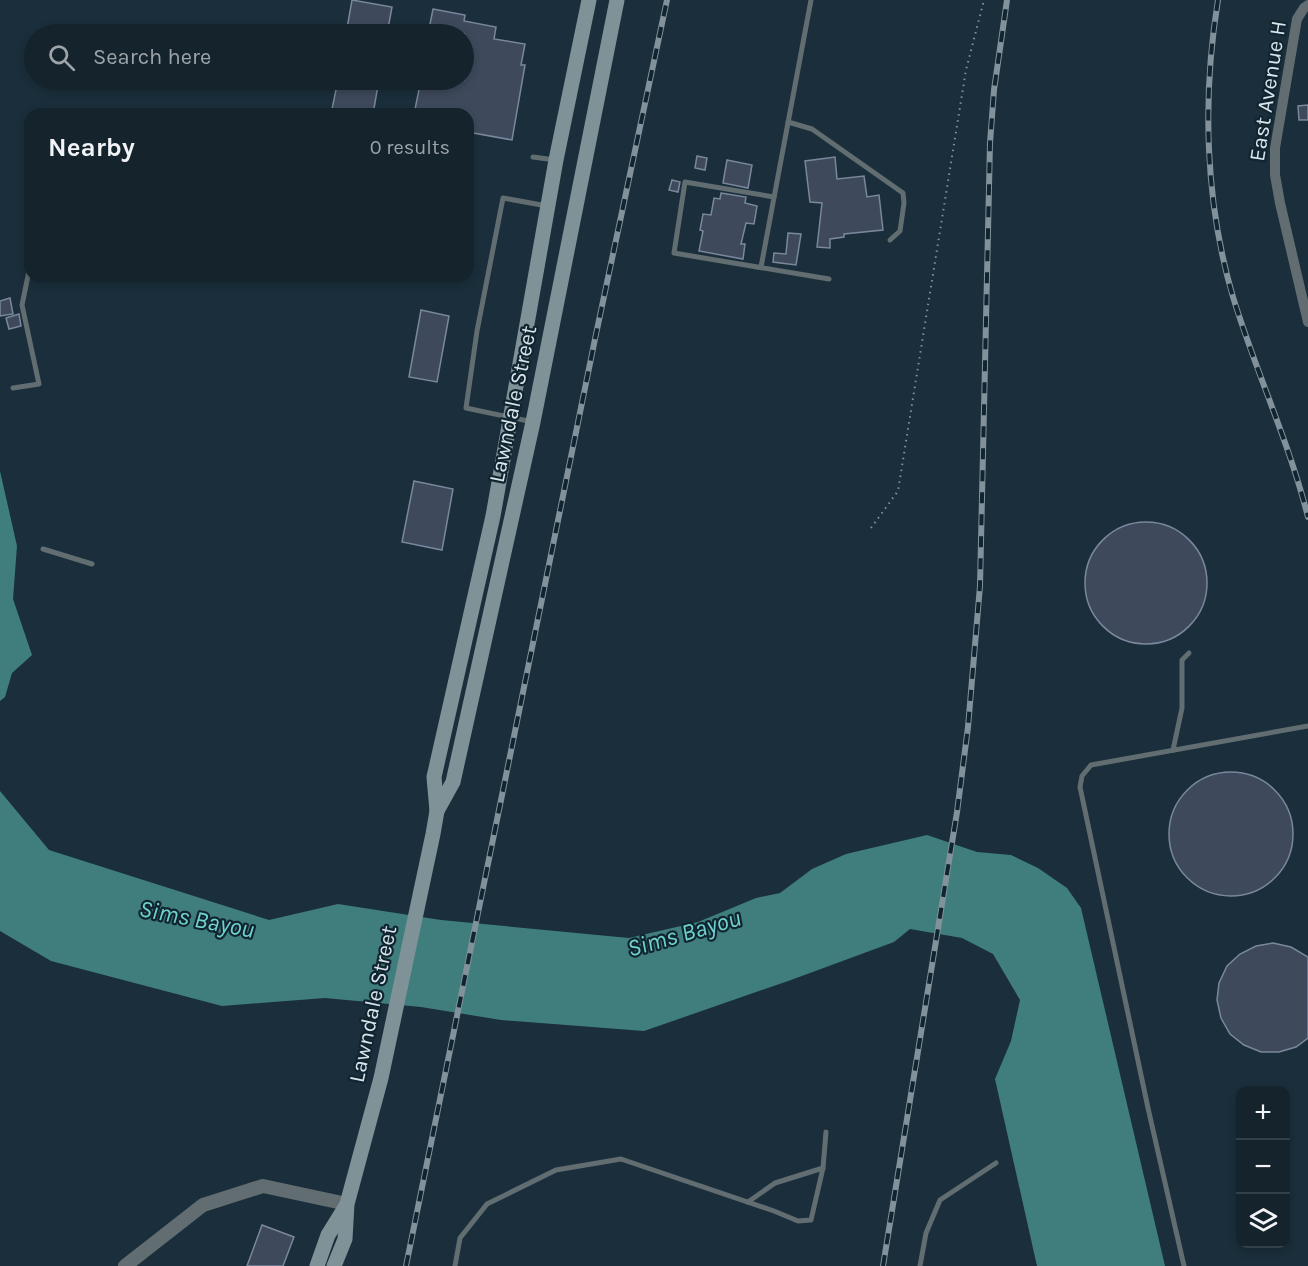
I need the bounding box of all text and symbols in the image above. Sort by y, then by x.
street label: East Avenue H [1244,19,1292,163]
search box [24,24,474,90]
icon: search [45,41,78,74]
text: Search here [93,44,211,70]
text: Nearby [48,132,135,163]
text: 0 results [370,136,450,159]
street label: Lawndale Street [484,323,542,485]
water label: Sims Bayou [137,894,257,944]
water label: Sims Bayou [624,903,744,963]
street label: Lawndale Street [344,923,402,1085]
map controls [1236,1086,1290,1248]
button: + [1236,1086,1290,1140]
button: − [1236,1140,1290,1194]
button: layers [1236,1194,1290,1248]

